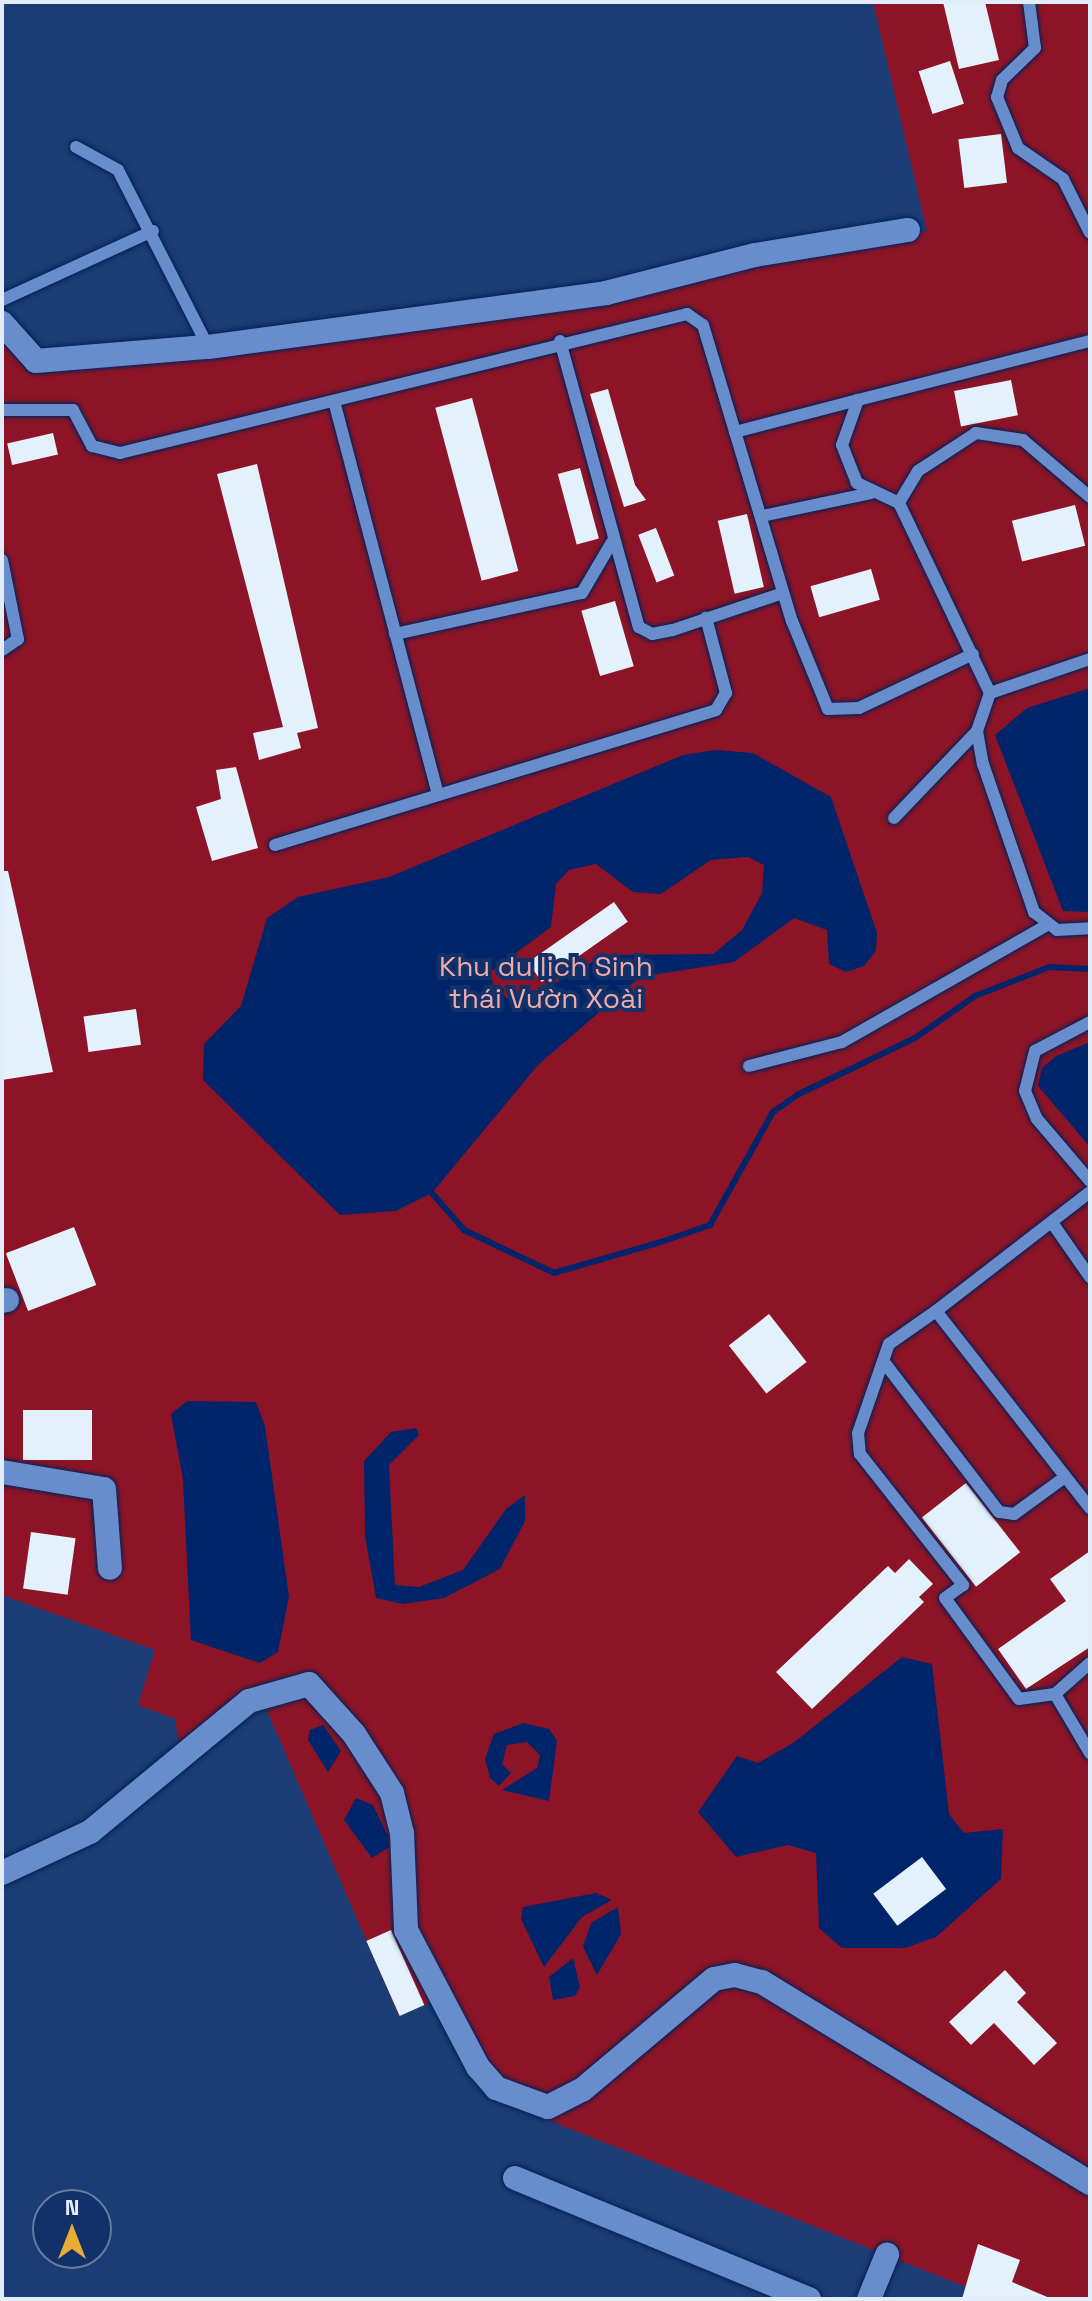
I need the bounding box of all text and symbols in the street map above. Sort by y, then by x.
park label: Khu du lịch Sinh thái Vườn Xoài [439,949,653,1015]
north arrow [32,2189,112,2269]
text: N [65,2193,79,2221]

